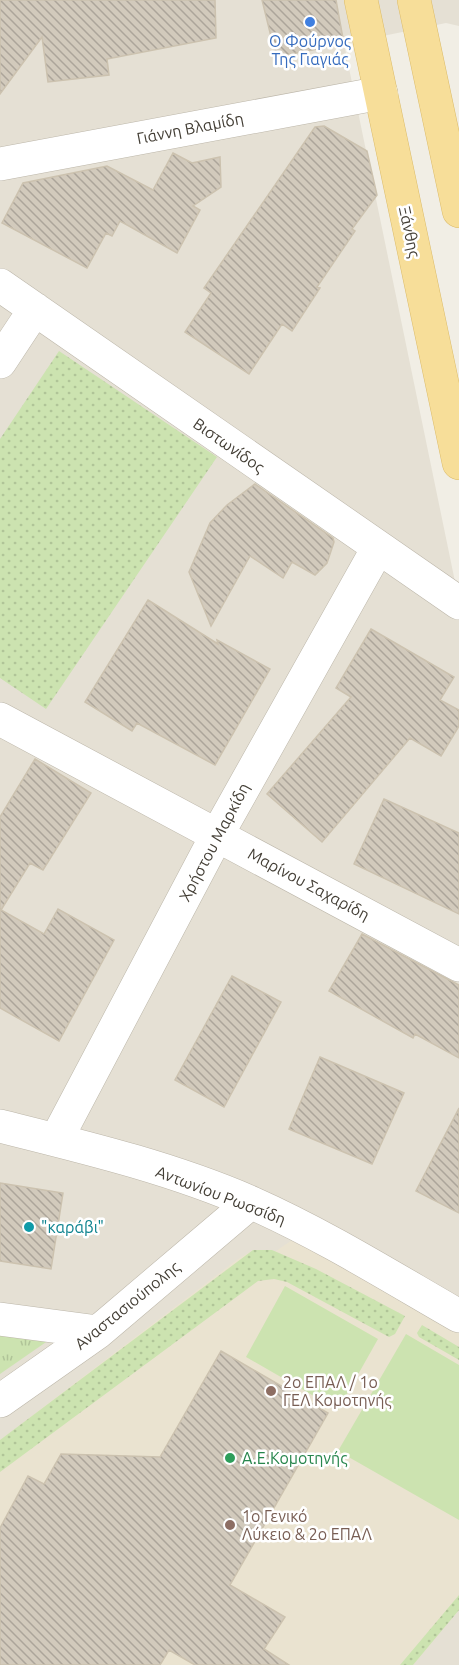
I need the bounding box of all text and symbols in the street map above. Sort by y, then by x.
marker: Ο Φούρνος Της Γιαγιάς [303,15,317,29]
place label: Ο Φούρνος Της Γιαγιάς [269,32,351,69]
street label: Γιάννη Βλαμίδη [135,109,245,147]
street label: Ξάνθης [395,205,424,259]
street label: Βιστωνίδος [189,414,268,477]
street label: Χρήστου Μαρκίδη [175,780,253,904]
street label: Μαρίνου Σαχαρίδη [245,844,373,924]
street label: Αντωνίου Ρωσσίδη [154,1162,288,1228]
place label: "καράβι" [41,1218,104,1236]
marker: "καράβι" [22,1220,36,1234]
street label: Αναστασιούπολης [71,1257,184,1354]
place label: 2ο ΕΠΑΛ / 1ο ΓΕΛ Κομοτηνής [283,1373,392,1410]
marker: 2ο ΕΠΑΛ / 1ο ΓΕΛ Κομοτηνής [264,1384,278,1398]
place label: Α.Ε.Κομοτηνής [242,1449,347,1468]
marker: Α.Ε.Κομοτηνής [223,1451,237,1465]
place label: 1ο Γενικό Λύκειο & 2ο ΕΠΑΛ [242,1507,372,1543]
marker: 1ο Γενικό Λύκειο & 2ο ΕΠΑΛ [223,1518,237,1532]

